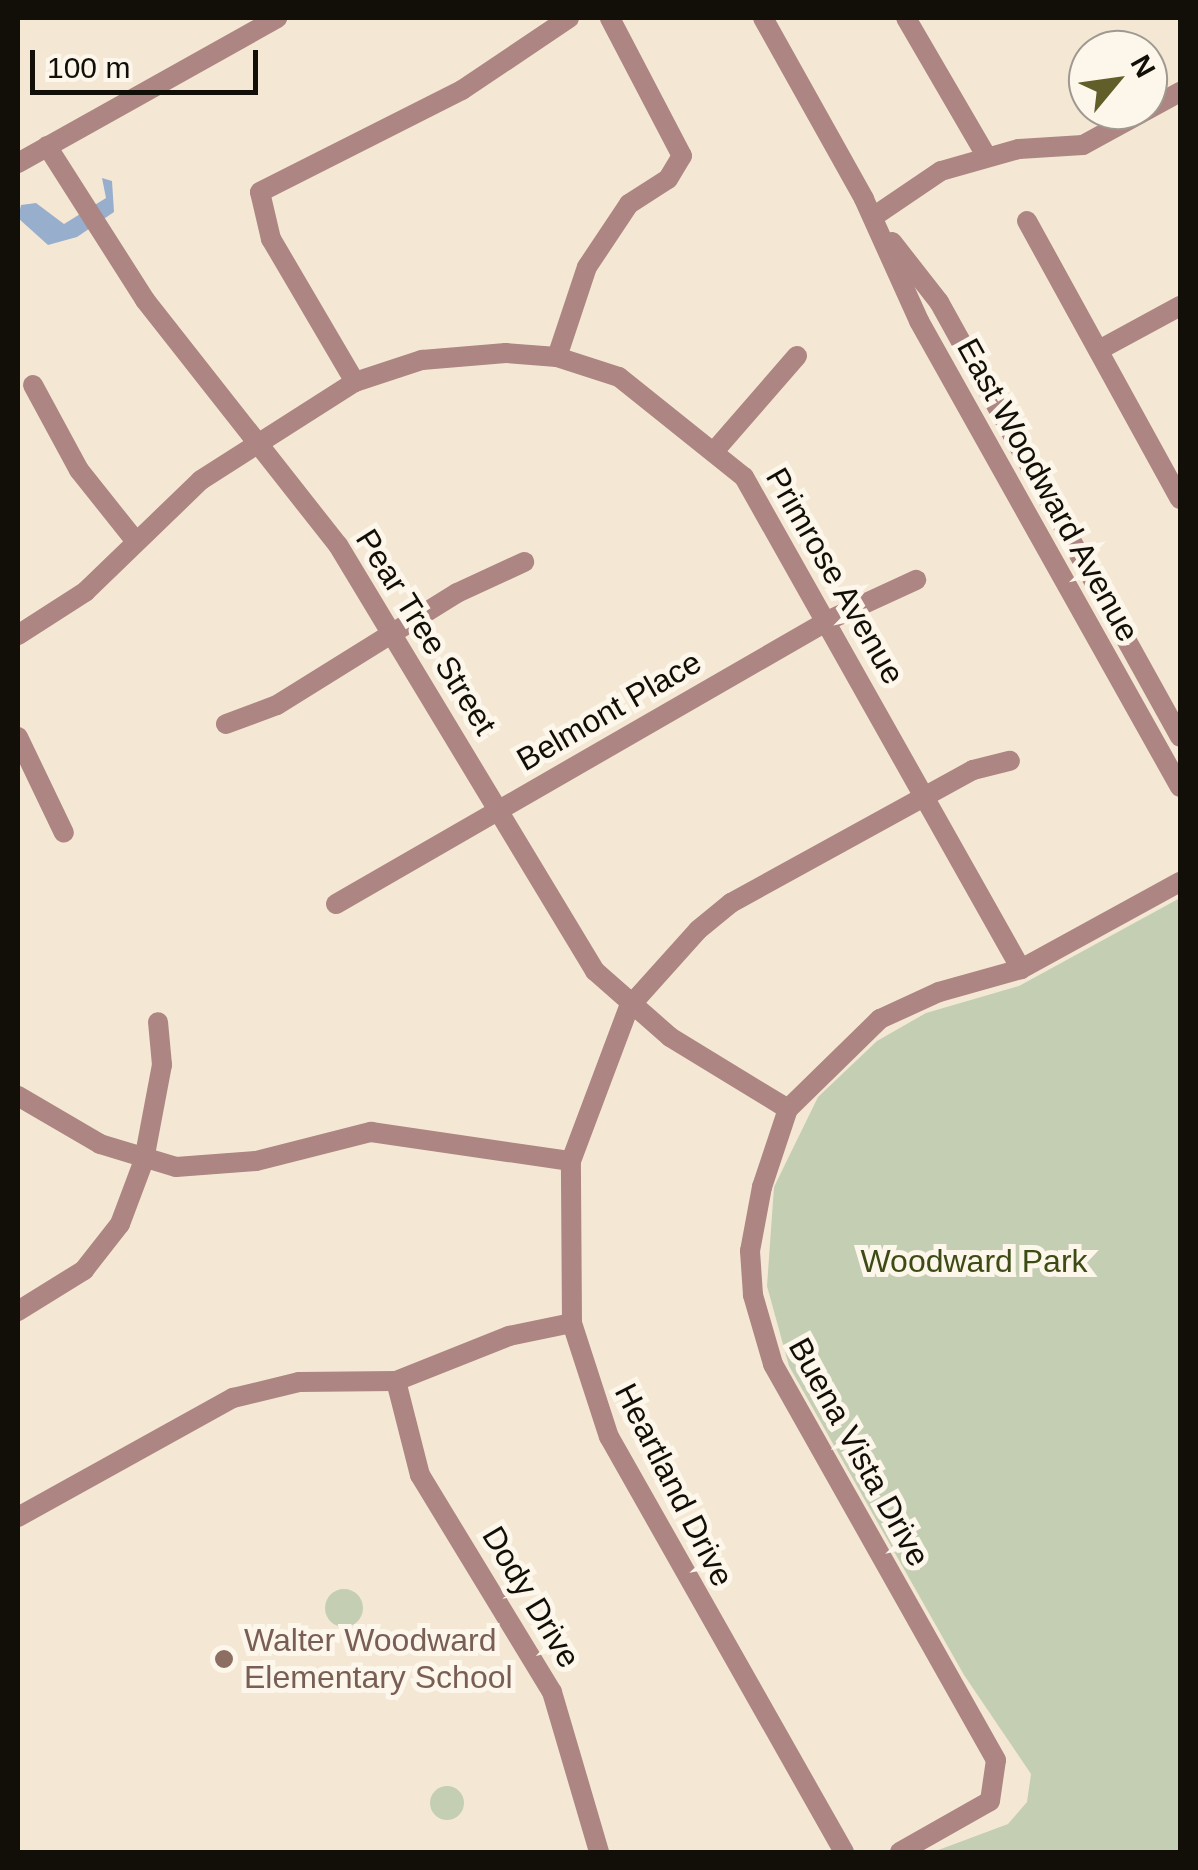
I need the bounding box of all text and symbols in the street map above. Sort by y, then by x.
scale bar [35,30,262,92]
north arrow [1068,30,1168,130]
text: N [1124,50,1161,83]
text: 100 m [47,51,130,84]
street label: East Woodward Avenue [948,331,1148,649]
street label: Primrose Avenue [757,460,913,692]
street label: Pear Tree Street [347,522,505,742]
street label: Belmont Place [510,643,708,779]
park label: Woodward Park [860,1242,1088,1280]
street label: Buena Vista Drive [780,1331,938,1573]
street label: Heartland Drive [606,1377,742,1593]
street label: Dody Drive [474,1519,588,1675]
place label: Walter Woodward Elementary School [244,1622,513,1697]
marker: Walter Woodward Elementary School [213,1648,235,1670]

